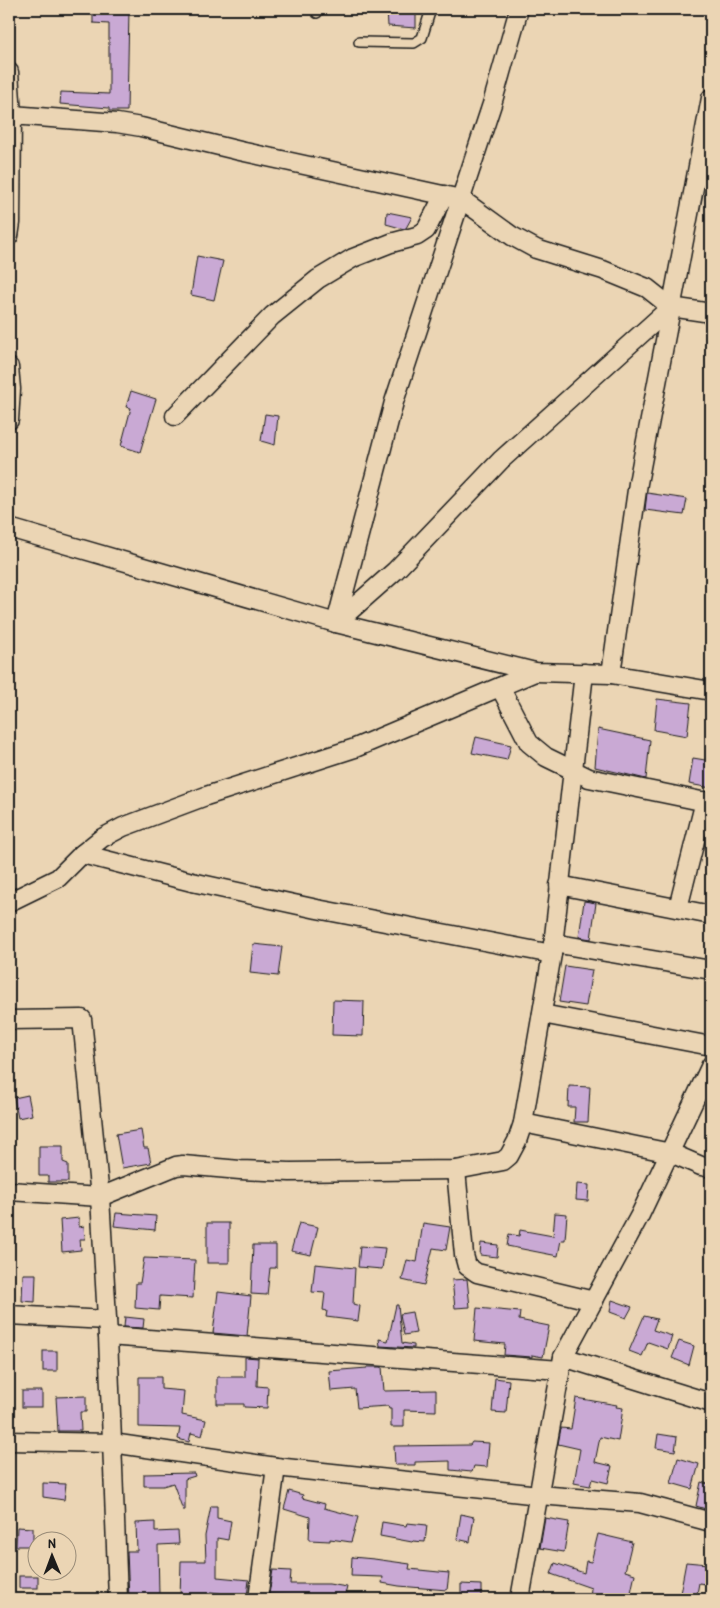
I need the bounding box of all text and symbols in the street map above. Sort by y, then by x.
north arrow [28,1530,78,1580]
text: N [48,1533,56,1552]

